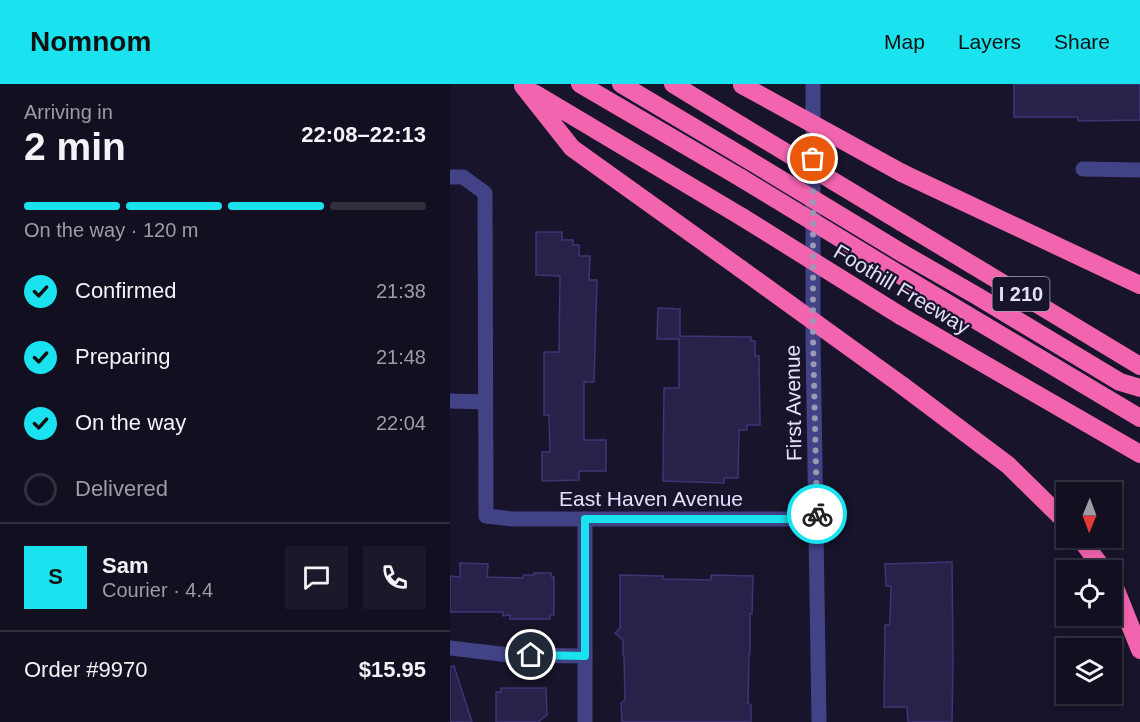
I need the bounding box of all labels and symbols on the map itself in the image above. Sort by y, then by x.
pin [787,133,838,184]
street label: Foothill Freeway [830,239,974,339]
road number: I 210 [992,277,1050,311]
street label: First Avenue [780,345,806,461]
north arrow [1056,482,1122,548]
courier [787,484,847,544]
street label: East Haven Avenue [559,487,743,510]
pin [505,629,556,680]

